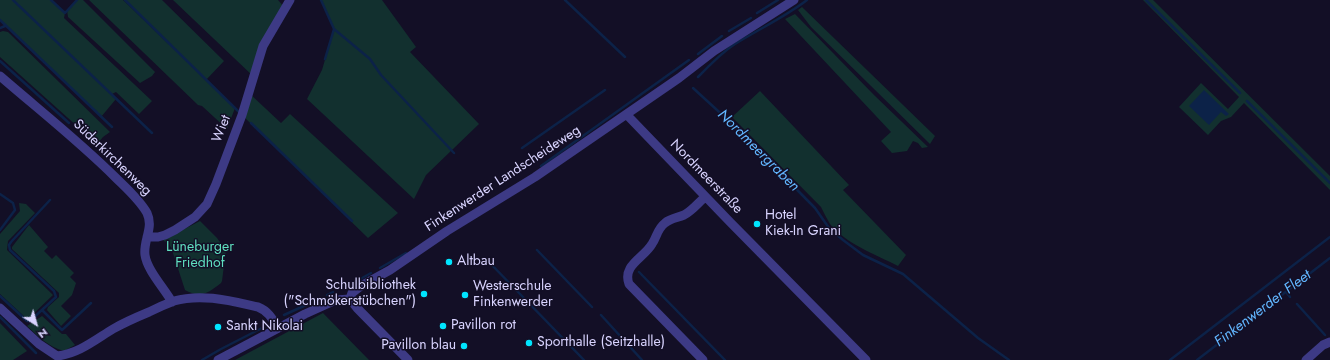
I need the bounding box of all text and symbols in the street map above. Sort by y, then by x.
water label: Nordmeergraben [713,106,803,196]
street label: Wiet [209,113,235,145]
street label: Süderkirchenweg [69,116,155,200]
street label: Finkenwerder Landscheideweg [422,122,584,236]
street label: Nordmeerstraße [666,136,746,218]
place label: Hotel Kiek-In Grani [765,208,841,240]
marker: Hotel Kiek-In Grani [752,219,762,229]
park label: Lüneburger Friedhof [166,240,234,272]
place label: Altbau [457,254,495,270]
marker: Altbau [444,257,454,267]
water label: Finkenwerder Fleet [1211,267,1315,351]
place label: Schulbibliothek ("Schmökerstübchen") [284,278,416,310]
place label: Westerschule Finkenwerder [473,279,553,312]
marker: Schulbibliothek ("Schmökerstübchen") [419,289,429,299]
marker: Westerschule Finkenwerder [460,290,470,300]
north arrow [16,304,56,344]
place label: Pavillon rot [451,318,516,334]
place label: Sankt Nikolai [226,319,303,335]
marker: Pavillon rot [438,321,448,331]
marker: Sankt Nikolai [213,322,223,332]
text: N [35,325,52,343]
place label: Sporthalle (Seitzhalle) [537,335,665,351]
place label: Pavillon blau [381,338,456,354]
marker: Sporthalle (Seitzhalle) [524,338,534,348]
marker: Pavillon blau [459,341,469,351]

